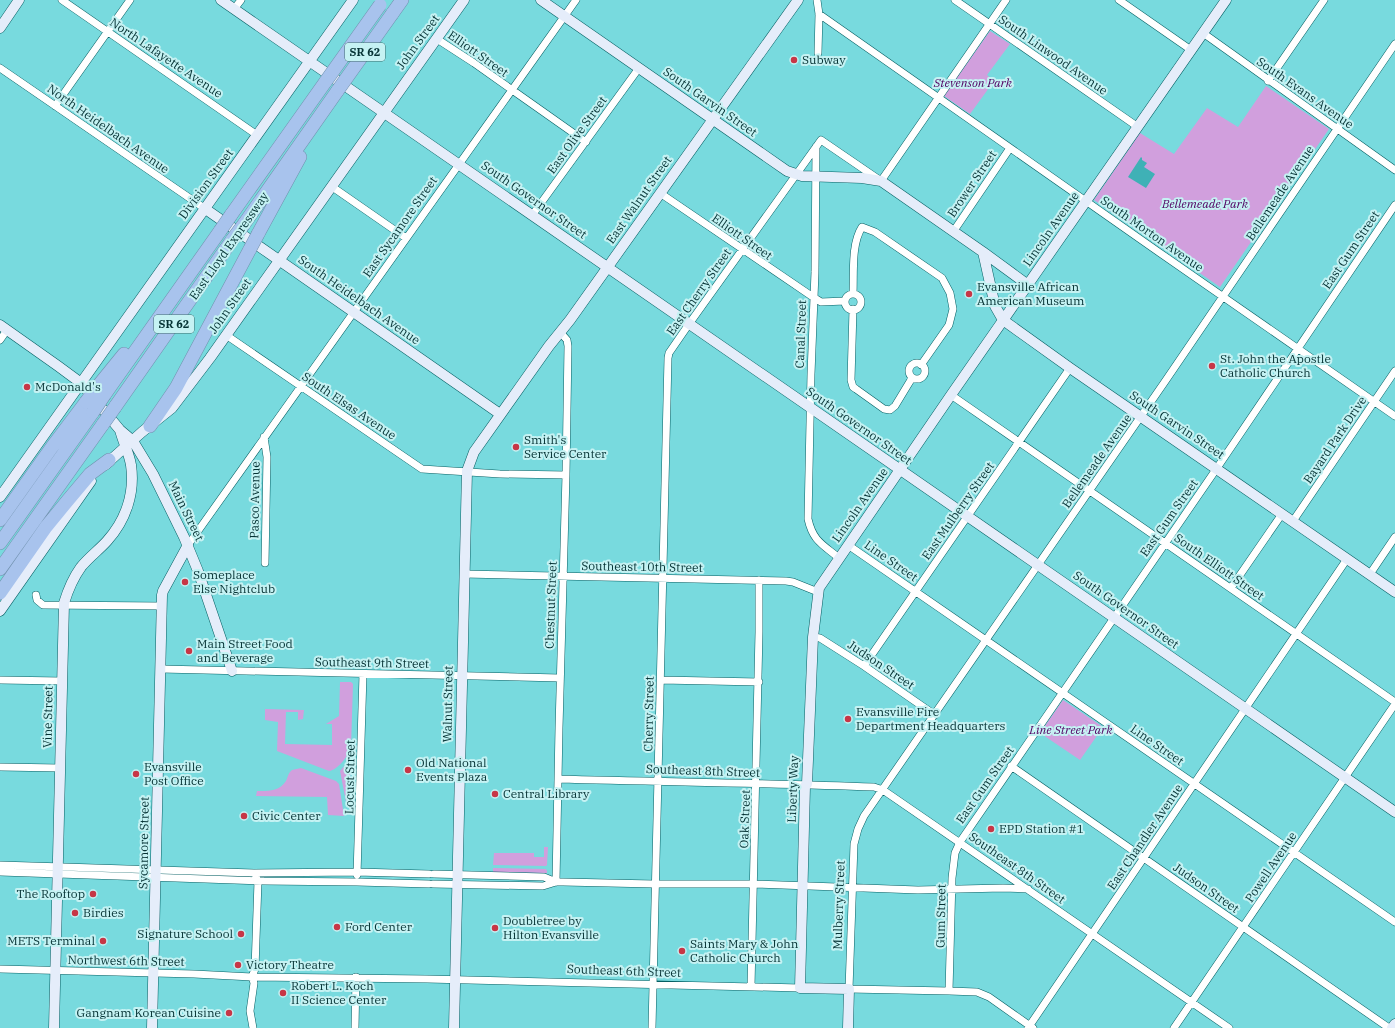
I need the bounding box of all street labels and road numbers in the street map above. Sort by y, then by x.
street label: John Street [393,11,442,72]
street label: South Linwood Avenue [996,11,1111,98]
street label: North Lafayette Avenue [107,14,225,101]
street label: Elliott Street [445,27,511,80]
road number: SR 62 [345,43,385,61]
street label: South Evans Avenue [1254,54,1357,132]
street label: South Garvin Street [660,64,760,140]
street label: North Heidelbach Avenue [44,81,172,176]
street label: East Olive Street [543,93,610,176]
street label: Bellemeade Avenue [1242,142,1317,243]
street label: Division Street [175,146,236,222]
street label: Brower Street [944,147,999,220]
street label: East Walnut Street [603,153,675,247]
street label: South Governor Street [479,157,590,242]
street label: East Sycamore Street [359,173,440,280]
street label: East Lloyd Expressway [186,188,272,302]
street label: Lincoln Avenue [1019,189,1082,269]
street label: South Morton Avenue [1098,192,1207,275]
street label: East Gum Street [1319,208,1382,292]
street label: Elliott Street [709,210,775,263]
street label: East Cherry Street [663,245,734,338]
street label: South Heidelbach Avenue [295,252,423,347]
street label: John Street [205,275,254,336]
street label: Canal Street [792,299,809,368]
road number: SR 62 [154,315,194,333]
street label: South Elsas Avenue [299,369,399,443]
street label: South Governor Street [804,383,915,468]
street label: South Garvin Street [1127,387,1228,462]
street label: Bayard Park Drive [1300,393,1369,486]
street label: Bellemeade Avenue [1059,411,1135,511]
street label: East Mulberry Street [918,459,997,563]
street label: Pasco Avenue [246,461,263,539]
street label: Lincoln Avenue [828,465,891,545]
street label: East Gum Street [1136,476,1201,559]
street label: Main Street [165,478,207,543]
street label: South Elliott Street [1172,530,1267,603]
street label: Line Street [862,537,921,584]
street label: Southeast 10th Street [581,558,703,575]
street label: Chestnut Street [541,561,560,649]
street label: South Governor Street [1071,567,1182,652]
street label: Judson Street [845,637,917,692]
street label: Southeast 9th Street [315,654,429,671]
street label: Walnut Street [439,665,456,743]
street label: Cherry Street [640,676,657,752]
street label: Vine Street [39,686,56,748]
street label: Line Street [1128,721,1187,768]
street label: Locust Street [341,740,358,814]
street label: East Gum Street [952,743,1017,826]
street label: Liberty Way [784,755,801,823]
street label: Southeast 8th Street [646,761,760,780]
street label: East Chandler Avenue [1104,781,1186,892]
street label: Oak Street [736,789,753,849]
street label: Sycamore Street [135,797,152,889]
street label: Southeast 8th Street [966,829,1068,907]
street label: Powell Avenue [1242,829,1300,905]
street label: Judson Street [1170,859,1242,916]
street label: Mulberry Street [829,860,848,950]
street label: Gum Street [932,884,949,948]
street label: Northwest 6th Street [67,952,185,969]
street label: Southeast 6th Street [567,961,681,980]

